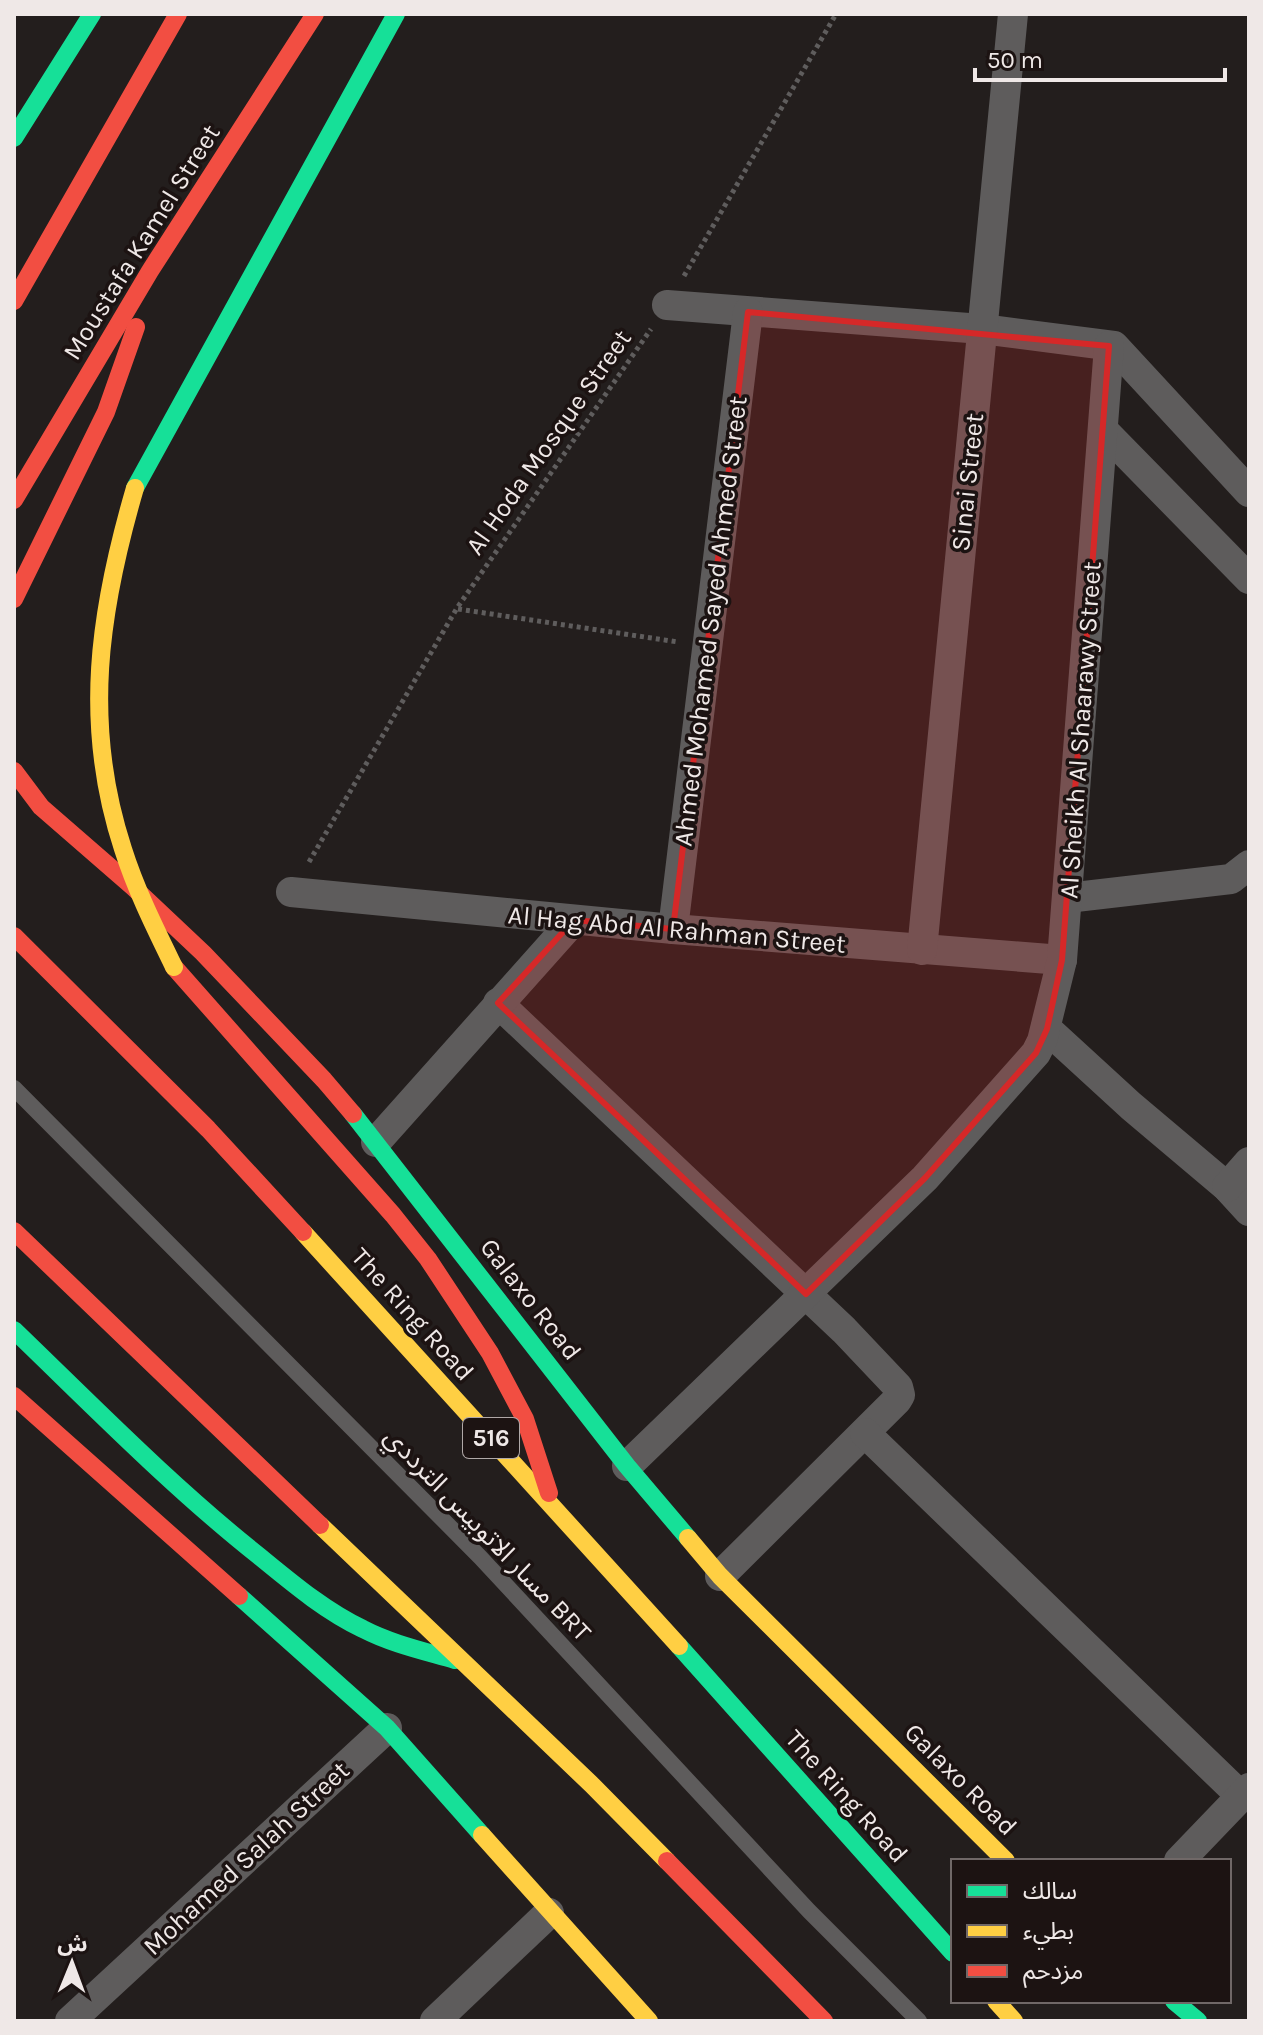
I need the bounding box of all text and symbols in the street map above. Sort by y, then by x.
scale bar [975,32,1225,82]
text: 50 m [987,46,1043,74]
street label: Moustafa Kamel Street [56,119,227,366]
street label: Al Hoda Mosque Street [459,324,638,561]
street label: Ahmed Mohamed Sayed Ahmed Street [667,394,754,848]
street label: Sinai Street [945,411,990,553]
street label: Al Sheikh Al Shaarawy Street [1053,560,1108,900]
street label: Al Hag Abd Al Rahman Street [507,899,847,960]
street label: Galaxo Road [473,1232,588,1366]
street label: The Ring Road [345,1241,480,1387]
road number: 516 [463,1418,519,1458]
street label: مسار الاتوبيس الترددي BRT [375,1421,598,1650]
street label: Galaxo Road [898,1717,1023,1842]
street label: The Ring Road [779,1723,914,1869]
street label: Mohamed Salah Street [137,1755,356,1962]
legend [951,1859,1231,2003]
text: سالك [1023,1877,1077,1905]
text: بطيء [1023,1917,1074,1950]
north arrow [32,1923,112,2003]
text: ش [57,1931,88,1957]
text: مزدحم [1023,1957,1083,1988]

